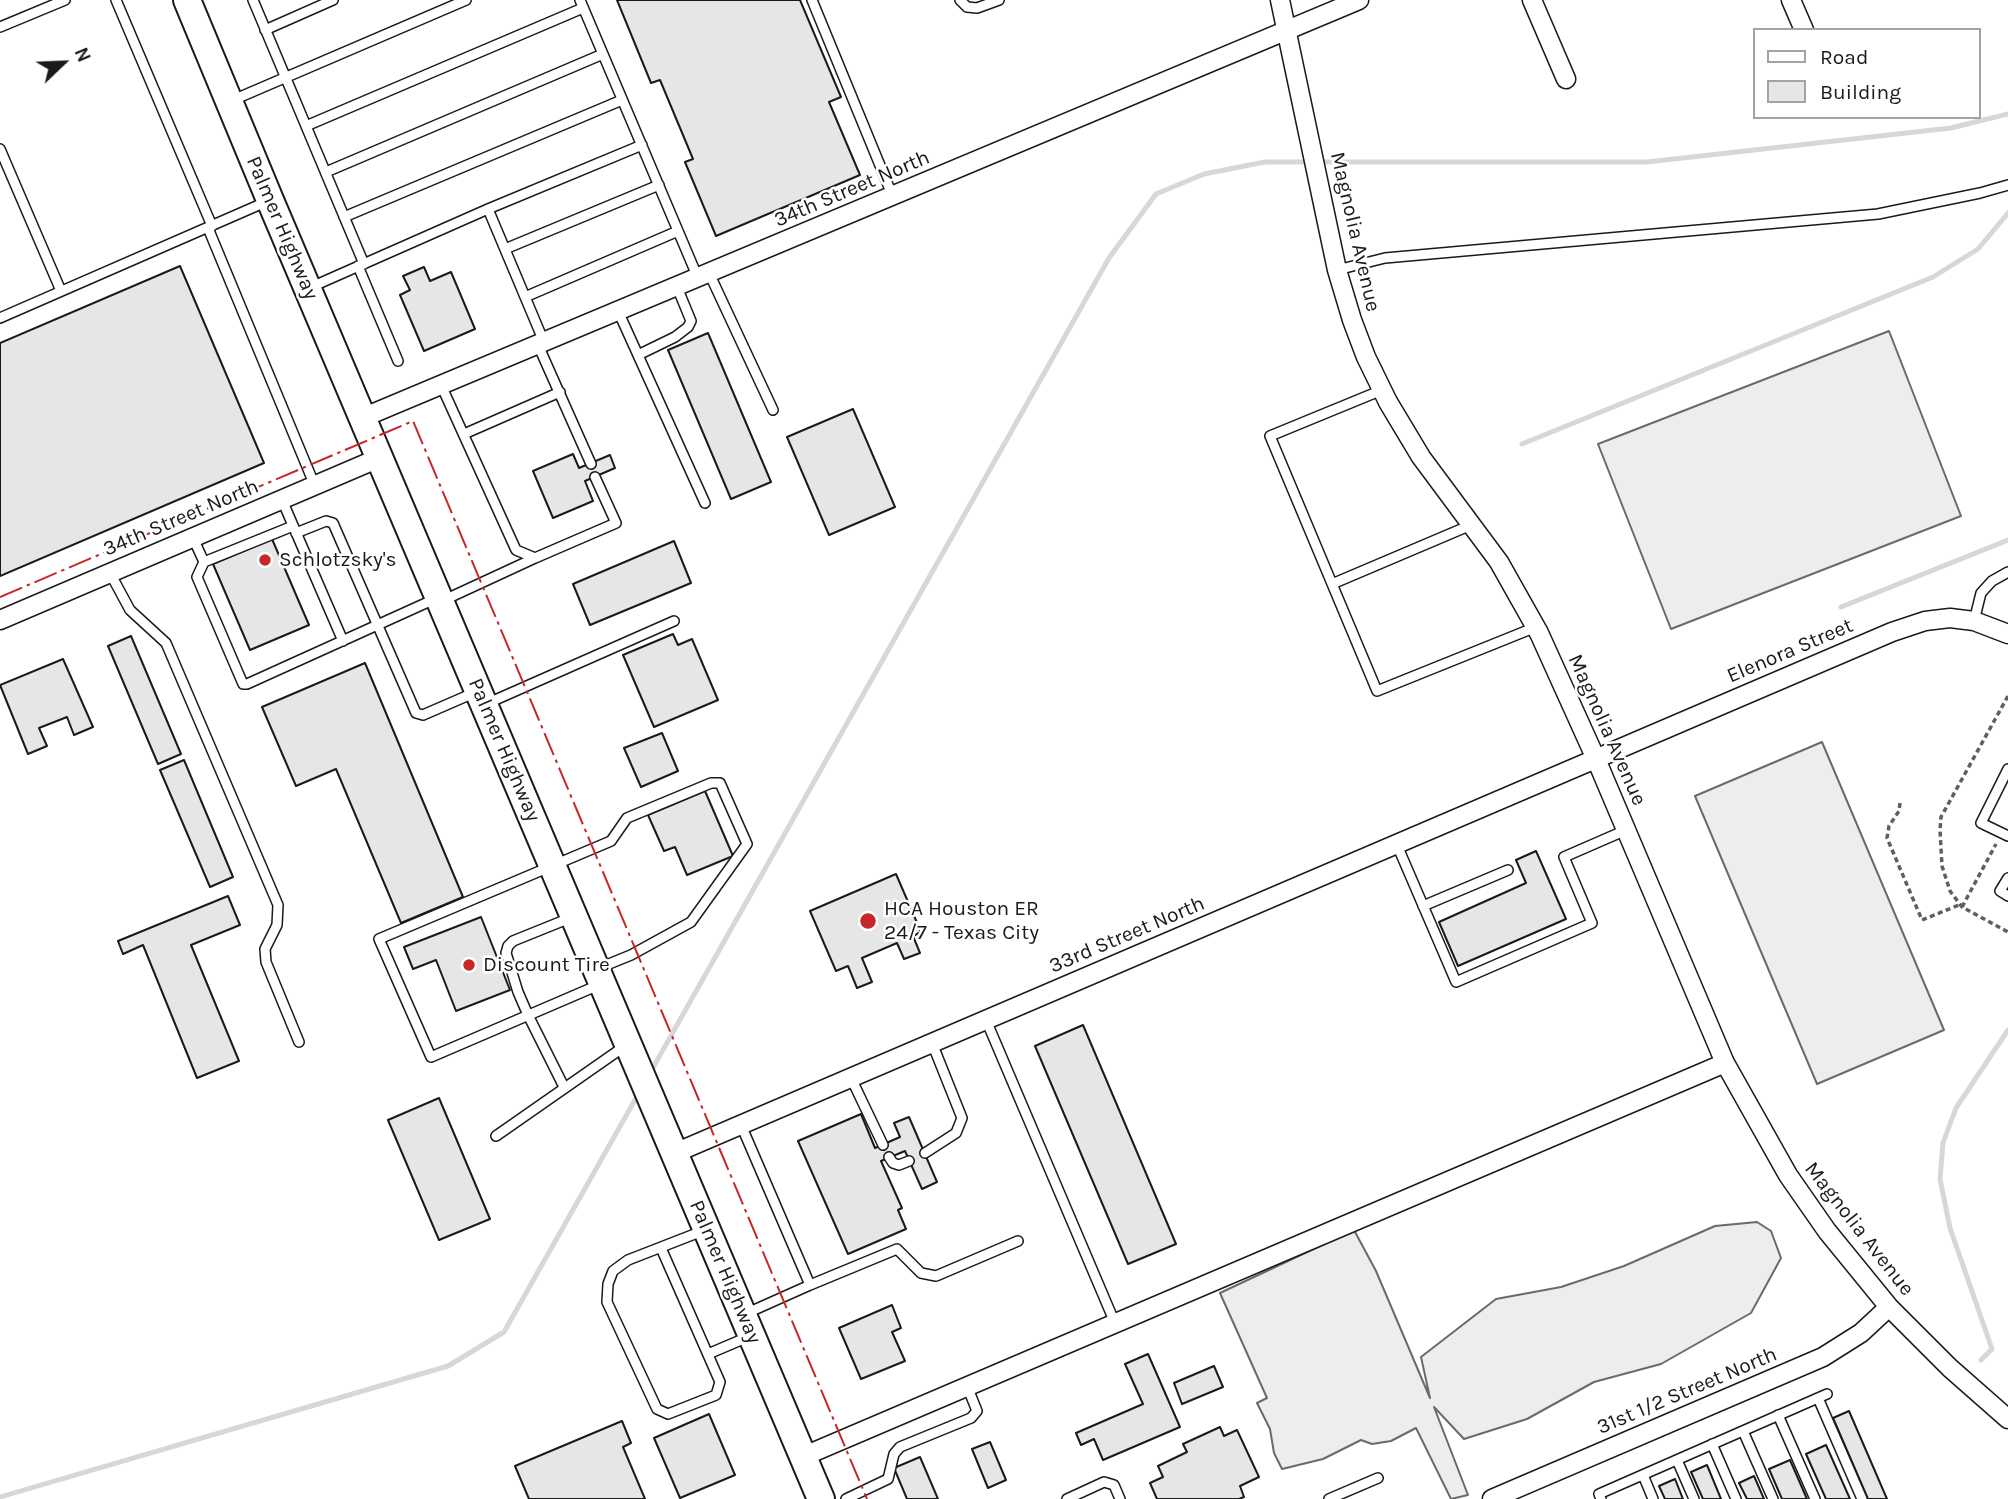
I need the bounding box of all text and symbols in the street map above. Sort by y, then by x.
north arrow [28,28,98,98]
legend [1752,28,1980,119]
text: N [70,44,95,65]
text: Road [1820,45,1868,69]
text: Building [1820,80,1901,104]
street label: 34th Street North [771,145,933,233]
street label: Magnolia Avenue [1324,150,1386,314]
street label: Palmer Highway [240,152,324,304]
street label: 34th Street North [100,474,262,562]
place label: Schlotzsky's [279,547,397,573]
marker: Schlotzsky's [257,552,273,568]
street label: Elenora Street [1723,613,1857,689]
street label: Magnolia Avenue [1562,650,1652,810]
street label: Palmer Highway [462,674,546,826]
street label: 33rd Street North [1045,891,1209,979]
place label: HCA Houston ER 24/7 - Texas City [884,896,1039,946]
marker: HCA Houston ER 24/7 - Texas City [858,911,878,931]
place label: Discount Tire [483,952,610,978]
marker: Discount Tire [461,957,477,973]
street label: Magnolia Avenue [1799,1157,1919,1301]
street label: Palmer Highway [683,1196,767,1348]
street label: 31st 1/2 Street North [1593,1342,1781,1440]

